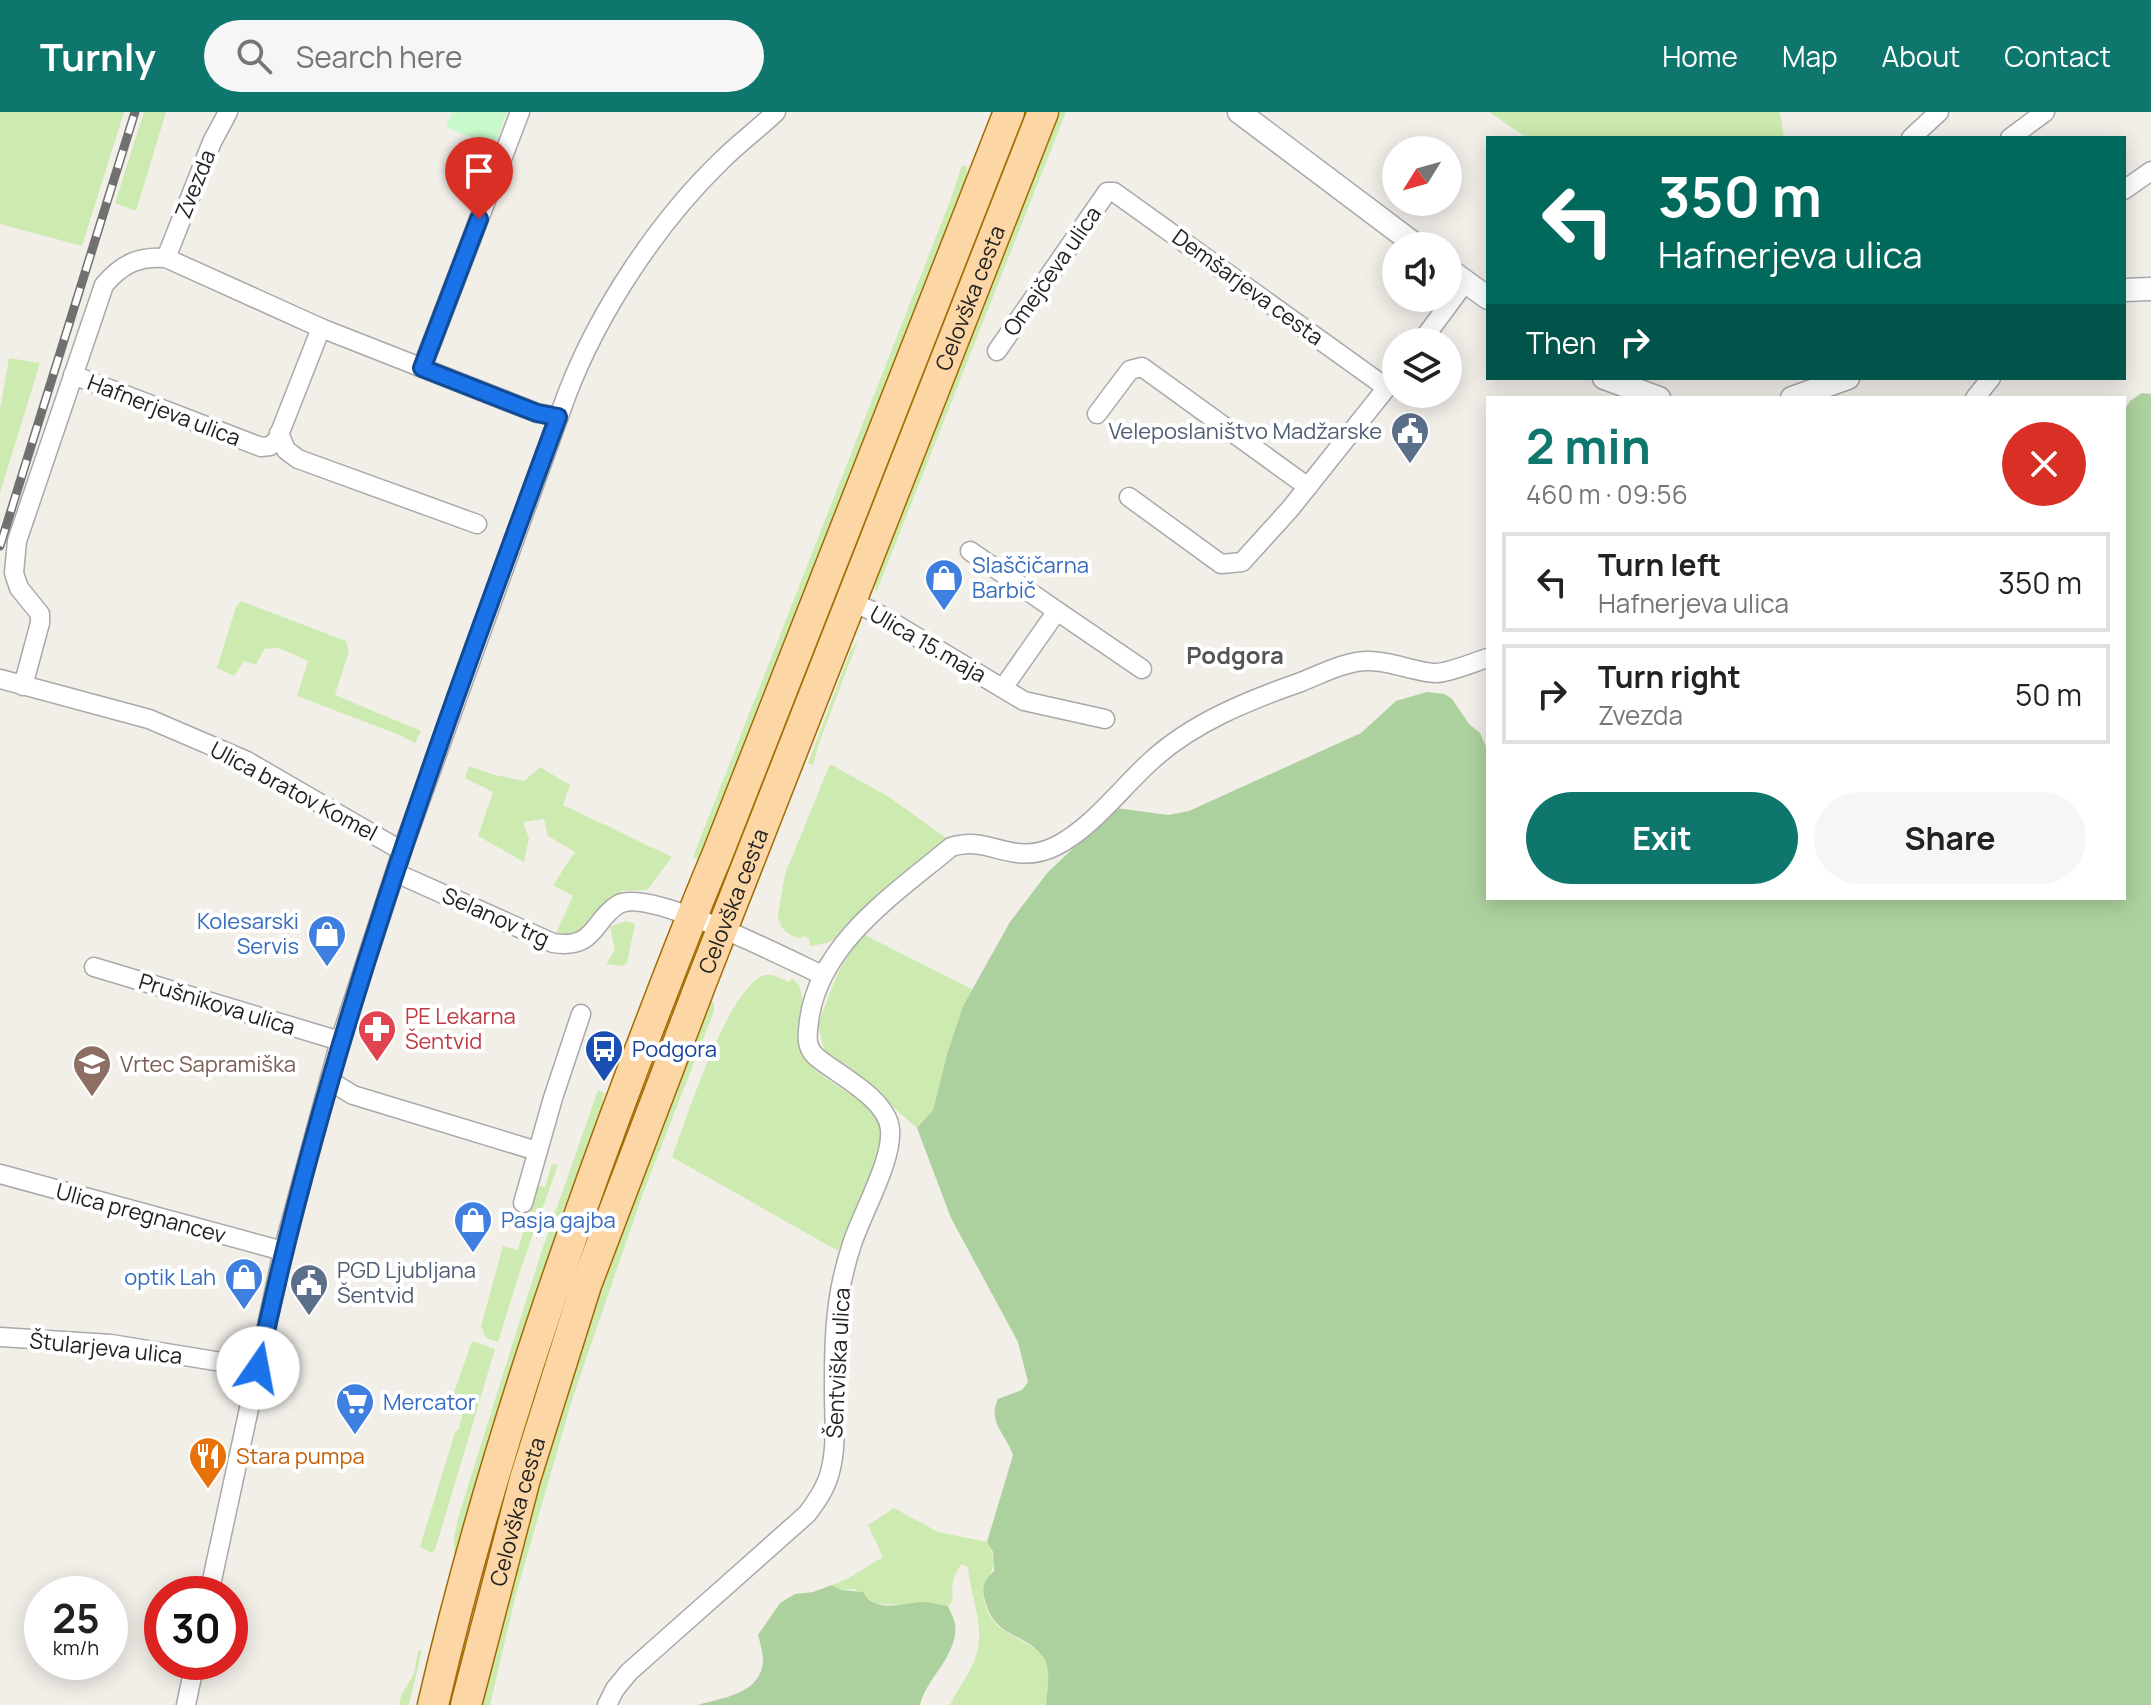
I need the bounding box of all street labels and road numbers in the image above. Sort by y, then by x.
street label: Zvezda [168,145,222,223]
street label: Omejčeva ulica [996,200,1108,342]
street label: Celovška cesta [928,221,1012,375]
street label: Demšarjeva cesta [1166,222,1330,352]
street label: Hafnerjeva ulica [83,367,245,453]
street label: Ulica 15.maja [864,599,992,689]
street label: Ulica bratov Komel [205,734,383,848]
street label: Celovška cesta [691,824,775,978]
street label: Selanov trg [438,880,554,954]
street label: Prušnikova ulica [135,966,299,1042]
street label: Ulica pregnancev [53,1176,229,1250]
street label: Šentviška ulica [819,1287,857,1439]
street label: Štularjeva ulica [28,1325,184,1371]
street label: Celovška cesta [483,1433,552,1590]

